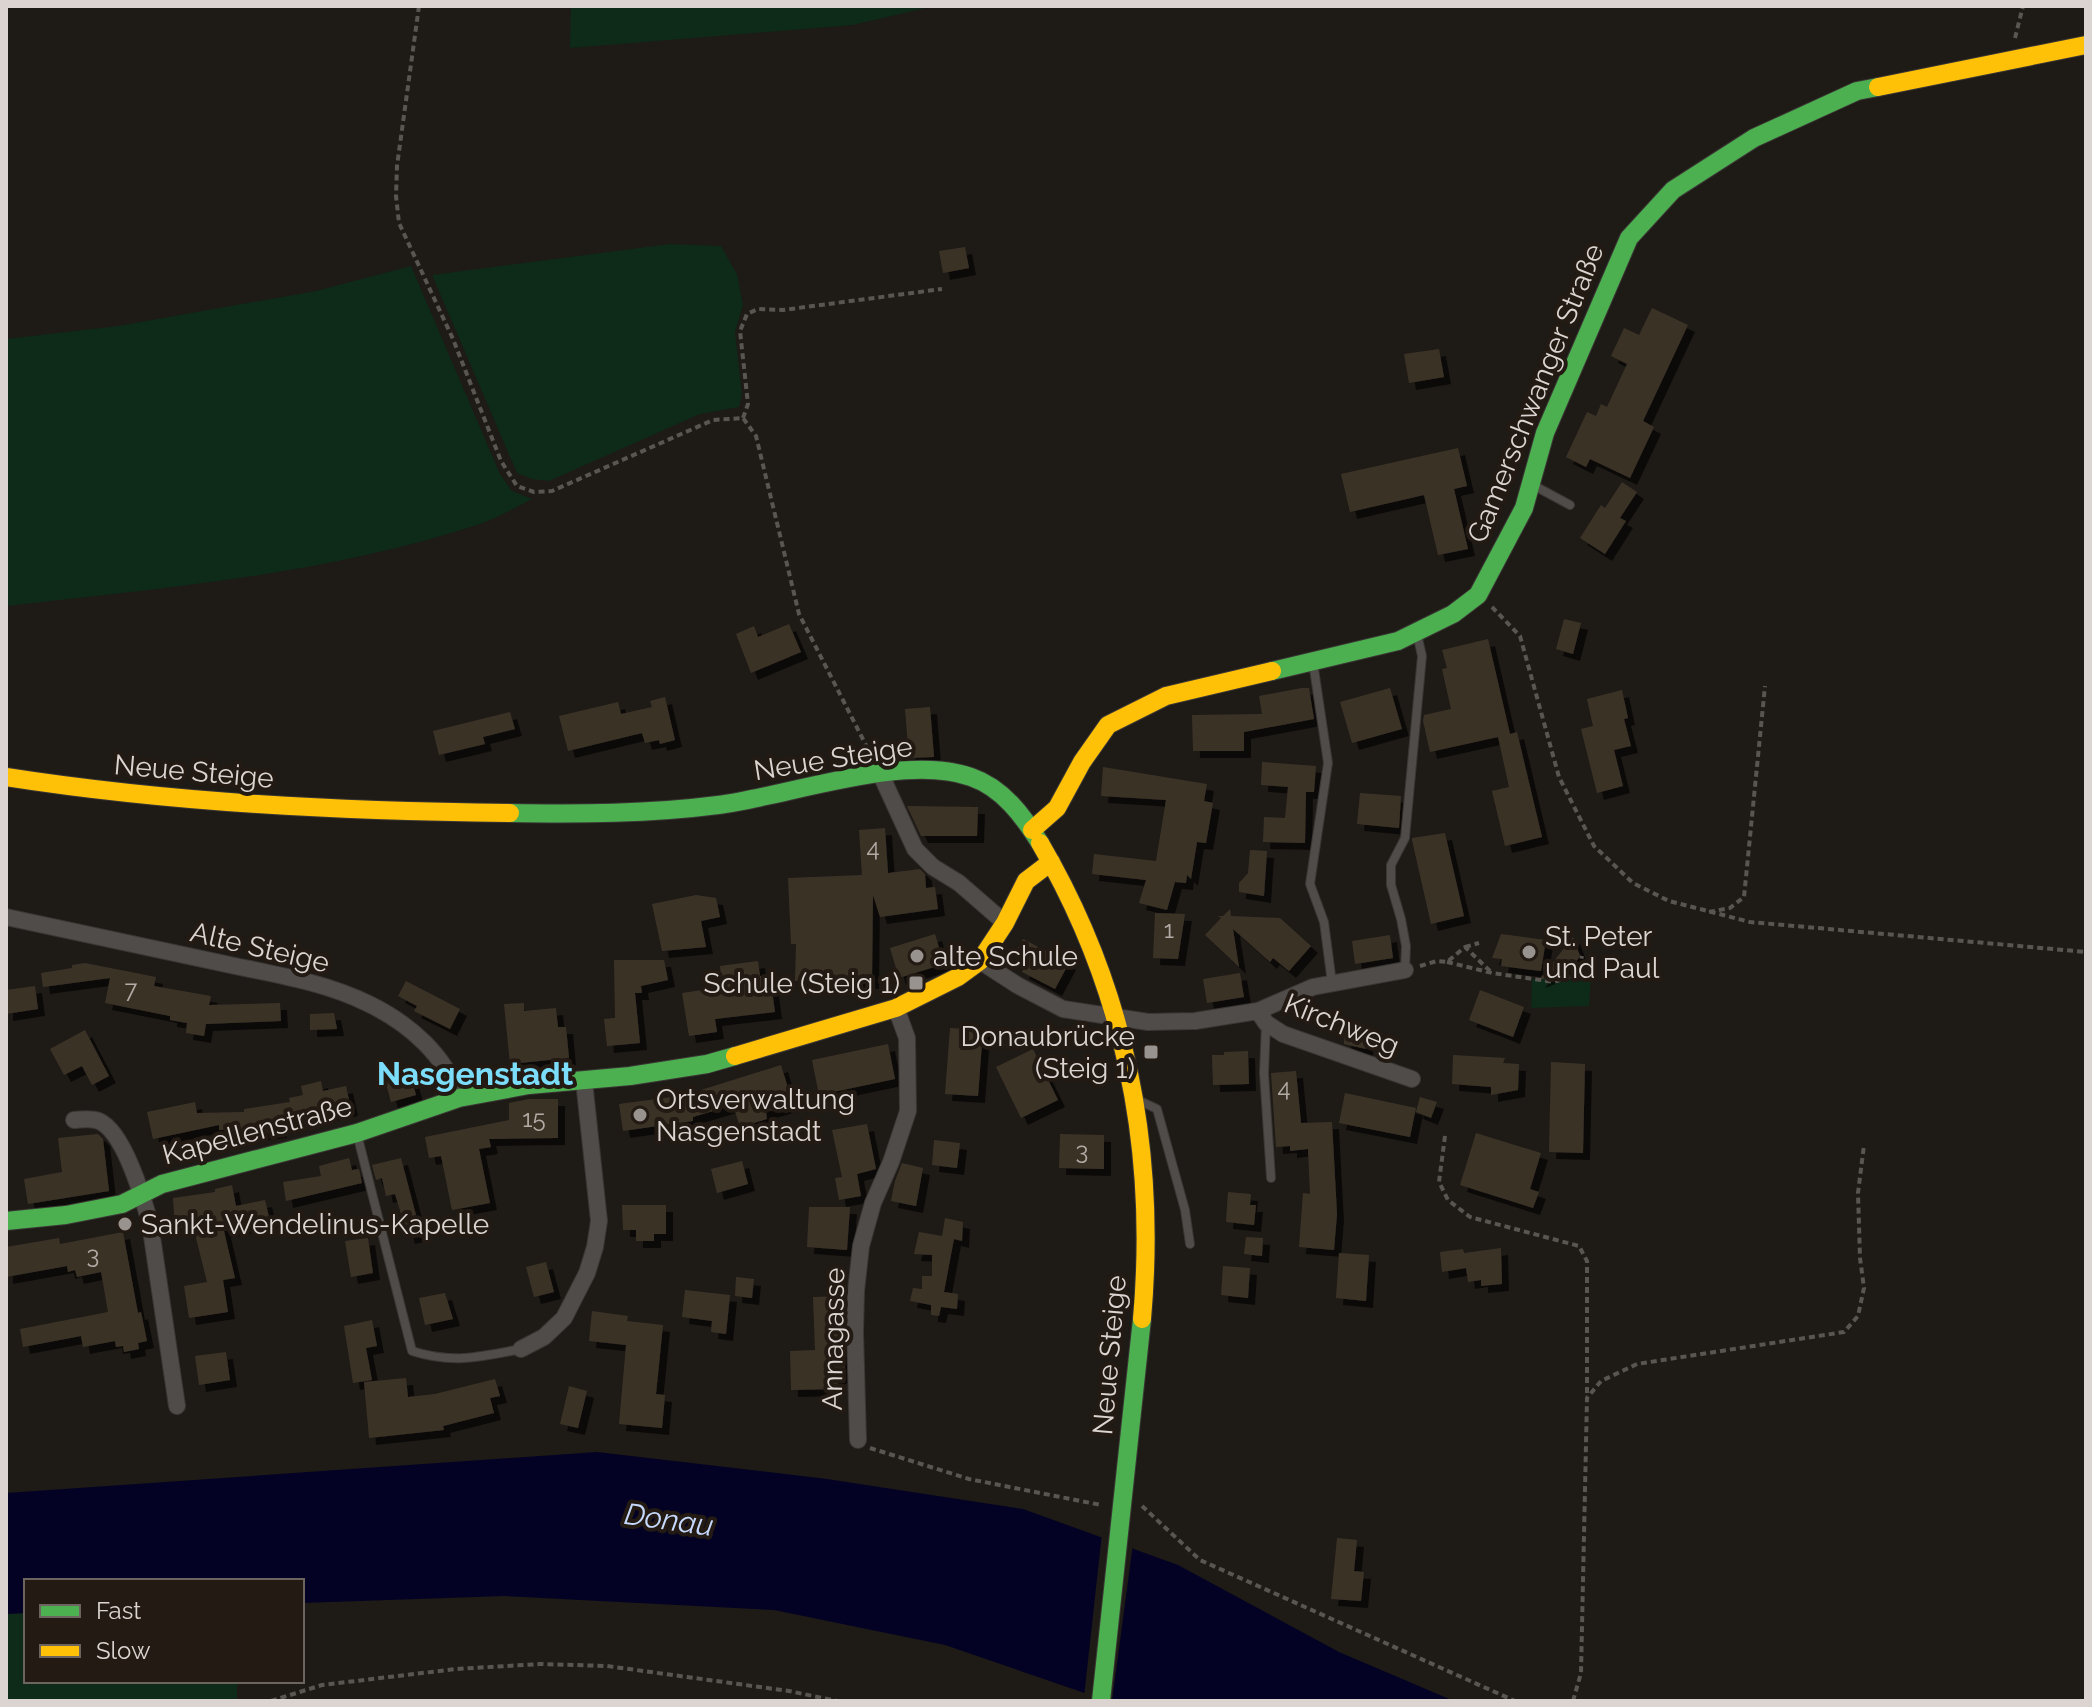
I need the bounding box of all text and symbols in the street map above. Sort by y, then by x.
street label: Gamerschwanger Straße [1460,239,1611,547]
street label: Neue Steige [751,730,915,787]
street label: Neue Steige [113,748,275,795]
house number: 4 [866,833,880,862]
house number: 1 [1164,915,1174,944]
street label: Alte Steige [187,916,332,979]
place label: St. Peter und Paul [1545,920,1660,985]
place label: alte Schule [933,940,1078,973]
marker: St. Peter und Paul [1520,943,1538,961]
marker: alte Schule [908,947,926,965]
place label: Schule (Steig 1) [704,967,900,1000]
marker: Schule (Steig 1) [907,974,925,992]
house number: 7 [125,975,138,1004]
street label: Kirchweg [1280,987,1404,1062]
place label: Donaubrücke (Steig 1) [960,1020,1135,1085]
marker: Donaubrücke (Steig 1) [1142,1043,1160,1061]
district label: Nasgenstadt [377,1055,573,1092]
house number: 4 [1277,1073,1291,1102]
place label: Ortsverwaltung Nasgenstadt [656,1083,855,1148]
street label: Kapellenstraße [159,1089,355,1172]
house number: 15 [522,1104,546,1133]
marker: Ortsverwaltung Nasgenstadt [631,1106,649,1124]
house number: 3 [1076,1136,1088,1165]
place label: Sankt-Wendelinus-Kapelle [141,1208,489,1241]
marker: Sankt-Wendelinus-Kapelle [116,1215,134,1233]
house number: 3 [87,1240,99,1269]
street label: Annagasse [816,1267,851,1411]
street label: Neue Steige [1086,1274,1133,1436]
water label: Donau [622,1496,716,1543]
legend [24,1579,304,1683]
text: Fast [96,1596,141,1625]
text: Slow [96,1636,151,1665]

